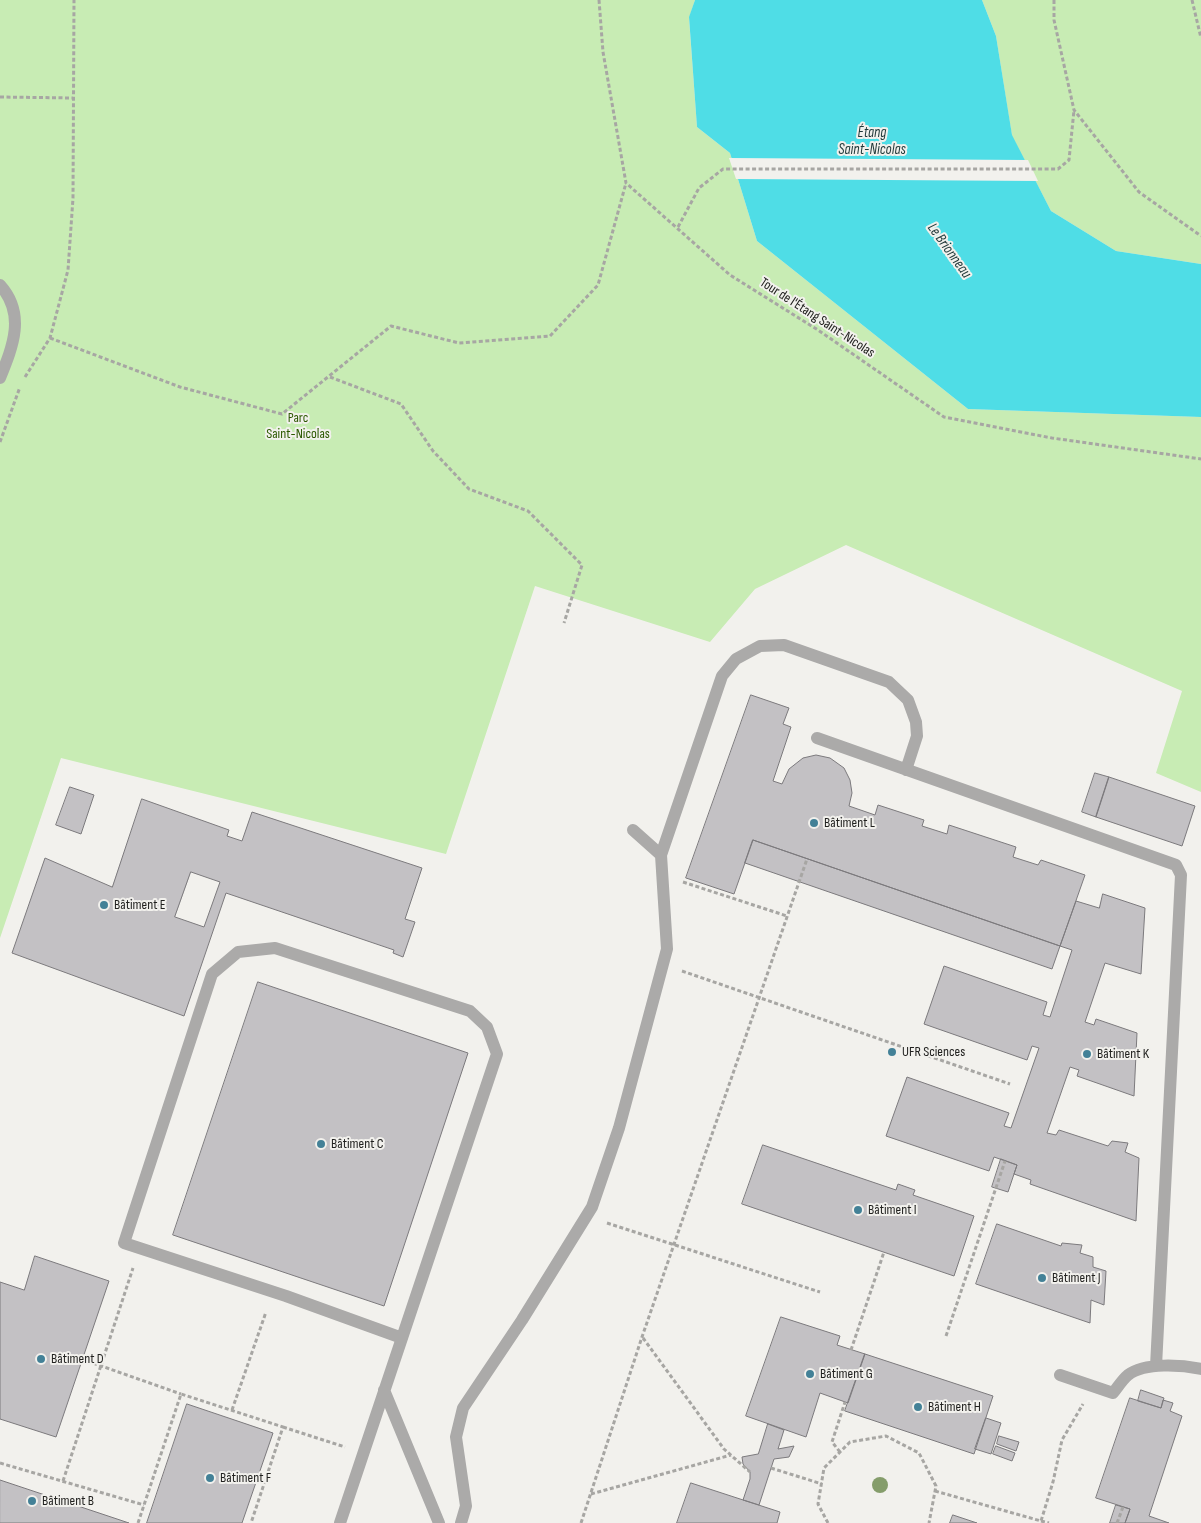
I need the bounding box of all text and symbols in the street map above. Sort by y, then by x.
water label: Étang Saint-Nicolas [838,124,906,159]
water label: Le Brionneau [923,220,975,282]
street label: Tour de l'Étang Saint-Nicolas [756,274,878,362]
park label: Parc Saint-Nicolas [266,410,330,442]
place label: Bâtiment L [824,815,875,831]
marker: Bâtiment L [808,817,820,829]
place label: Bâtiment E [114,897,166,913]
marker: Bâtiment E [98,899,110,911]
place label: UFR Sciences [902,1044,965,1060]
marker: UFR Sciences [886,1046,898,1058]
place label: Bâtiment K [1097,1046,1149,1062]
marker: Bâtiment K [1081,1048,1093,1060]
place label: Bâtiment C [331,1136,384,1152]
marker: Bâtiment C [315,1138,327,1150]
place label: Bâtiment I [868,1202,917,1218]
marker: Bâtiment I [852,1204,864,1216]
place label: Bâtiment J [1052,1270,1101,1286]
marker: Bâtiment J [1036,1272,1048,1284]
place label: Bâtiment D [51,1351,104,1367]
marker: Bâtiment D [35,1353,47,1365]
place label: Bâtiment G [820,1366,873,1382]
marker: Bâtiment G [804,1368,816,1380]
place label: Bâtiment H [928,1399,981,1415]
marker: Bâtiment H [912,1401,924,1413]
place label: Bâtiment F [220,1470,271,1486]
marker: Bâtiment F [204,1472,216,1484]
place label: Bâtiment B [42,1493,94,1509]
marker: Bâtiment B [26,1495,38,1507]

